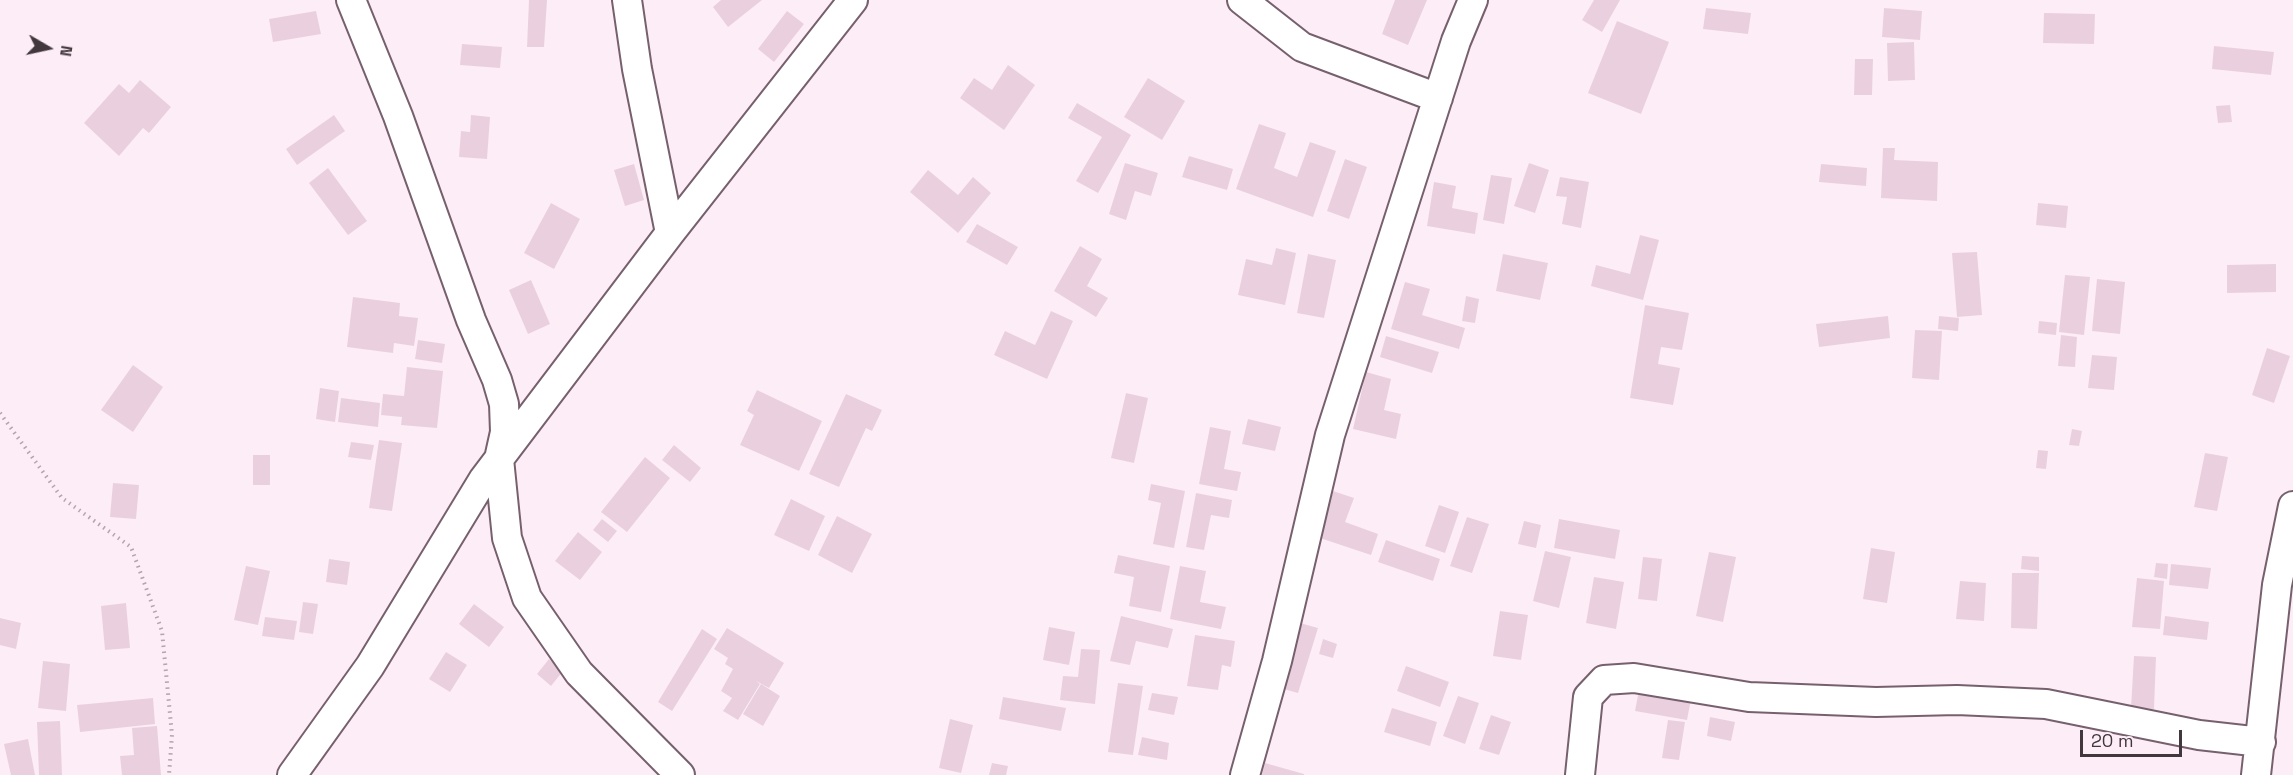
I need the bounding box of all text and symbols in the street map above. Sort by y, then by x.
north arrow [18,18,78,78]
text: N [55,44,77,58]
scale bar [2083,718,2185,756]
text: 20 m [2091,729,2134,752]

